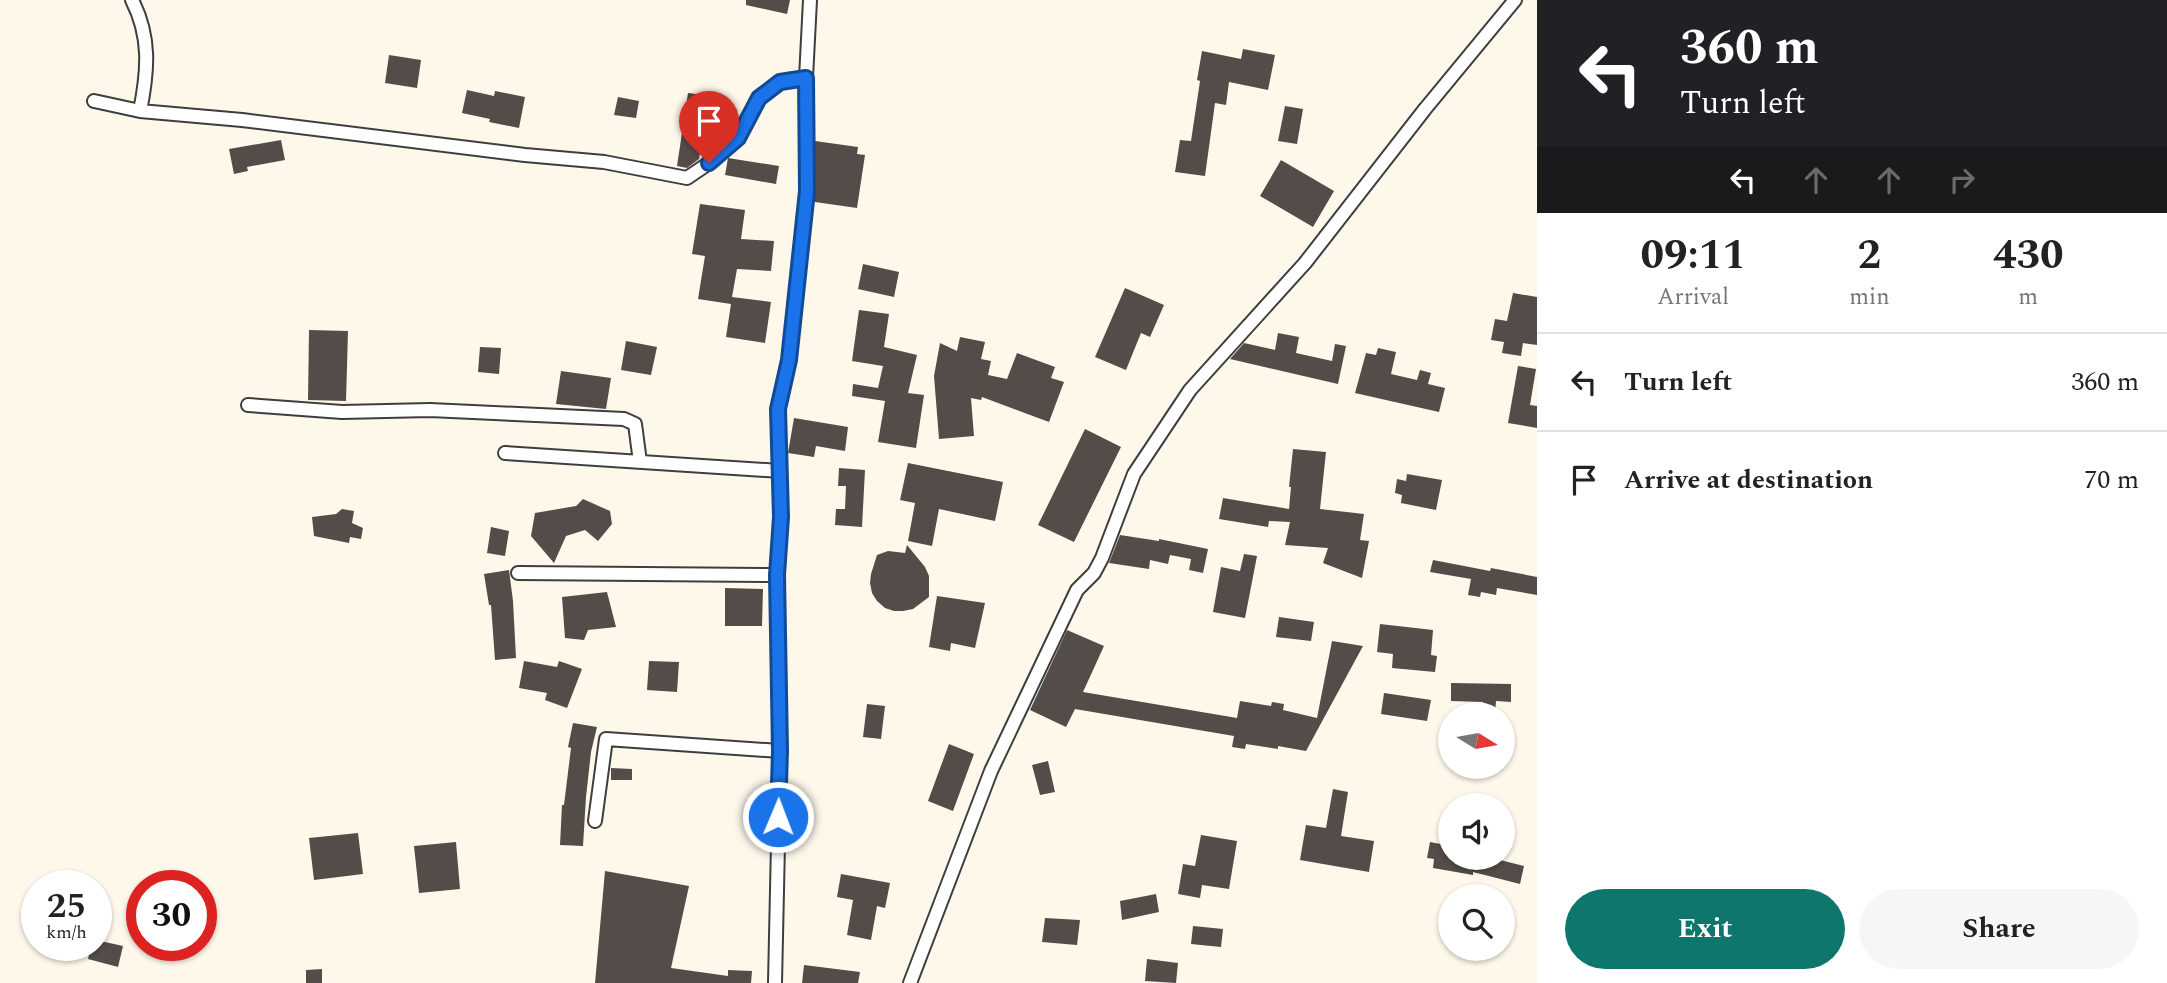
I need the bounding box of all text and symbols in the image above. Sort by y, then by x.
text: 360 m [1680,11,1819,86]
icon: left [1565,28,1656,119]
text: Turn left [1680,79,1806,128]
pin [679,91,739,163]
icon: arrive [690,102,728,140]
icon: left [1724,161,1762,199]
icon: ahead [1797,161,1835,199]
icon: ahead [1870,161,1908,199]
icon: right [1943,161,1981,199]
text: 09:11 [1640,224,1746,287]
text: 2 [1858,224,1881,287]
text: 430 [1993,224,2064,287]
text: Arrival [1657,280,1729,315]
text: min [1849,280,1890,315]
text: m [2018,280,2038,315]
text: Turn left [1624,362,1732,402]
text: 360 m [2071,362,2139,402]
icon: left [1565,363,1603,401]
text: Arrive at destination [1624,460,1873,500]
text: 70 m [2084,460,2139,500]
icon: arrive [1565,461,1603,499]
north arrow [1438,702,1516,779]
map controls [1438,702,1515,961]
position arrow [741,780,815,854]
button: sound [1438,793,1515,870]
speed limit sign: 30 [126,870,217,961]
text: 25 [47,880,86,933]
button: search [1438,884,1515,961]
button: Exit [1565,889,1845,969]
button: Share [1859,889,2139,969]
text: km/h [46,919,87,946]

